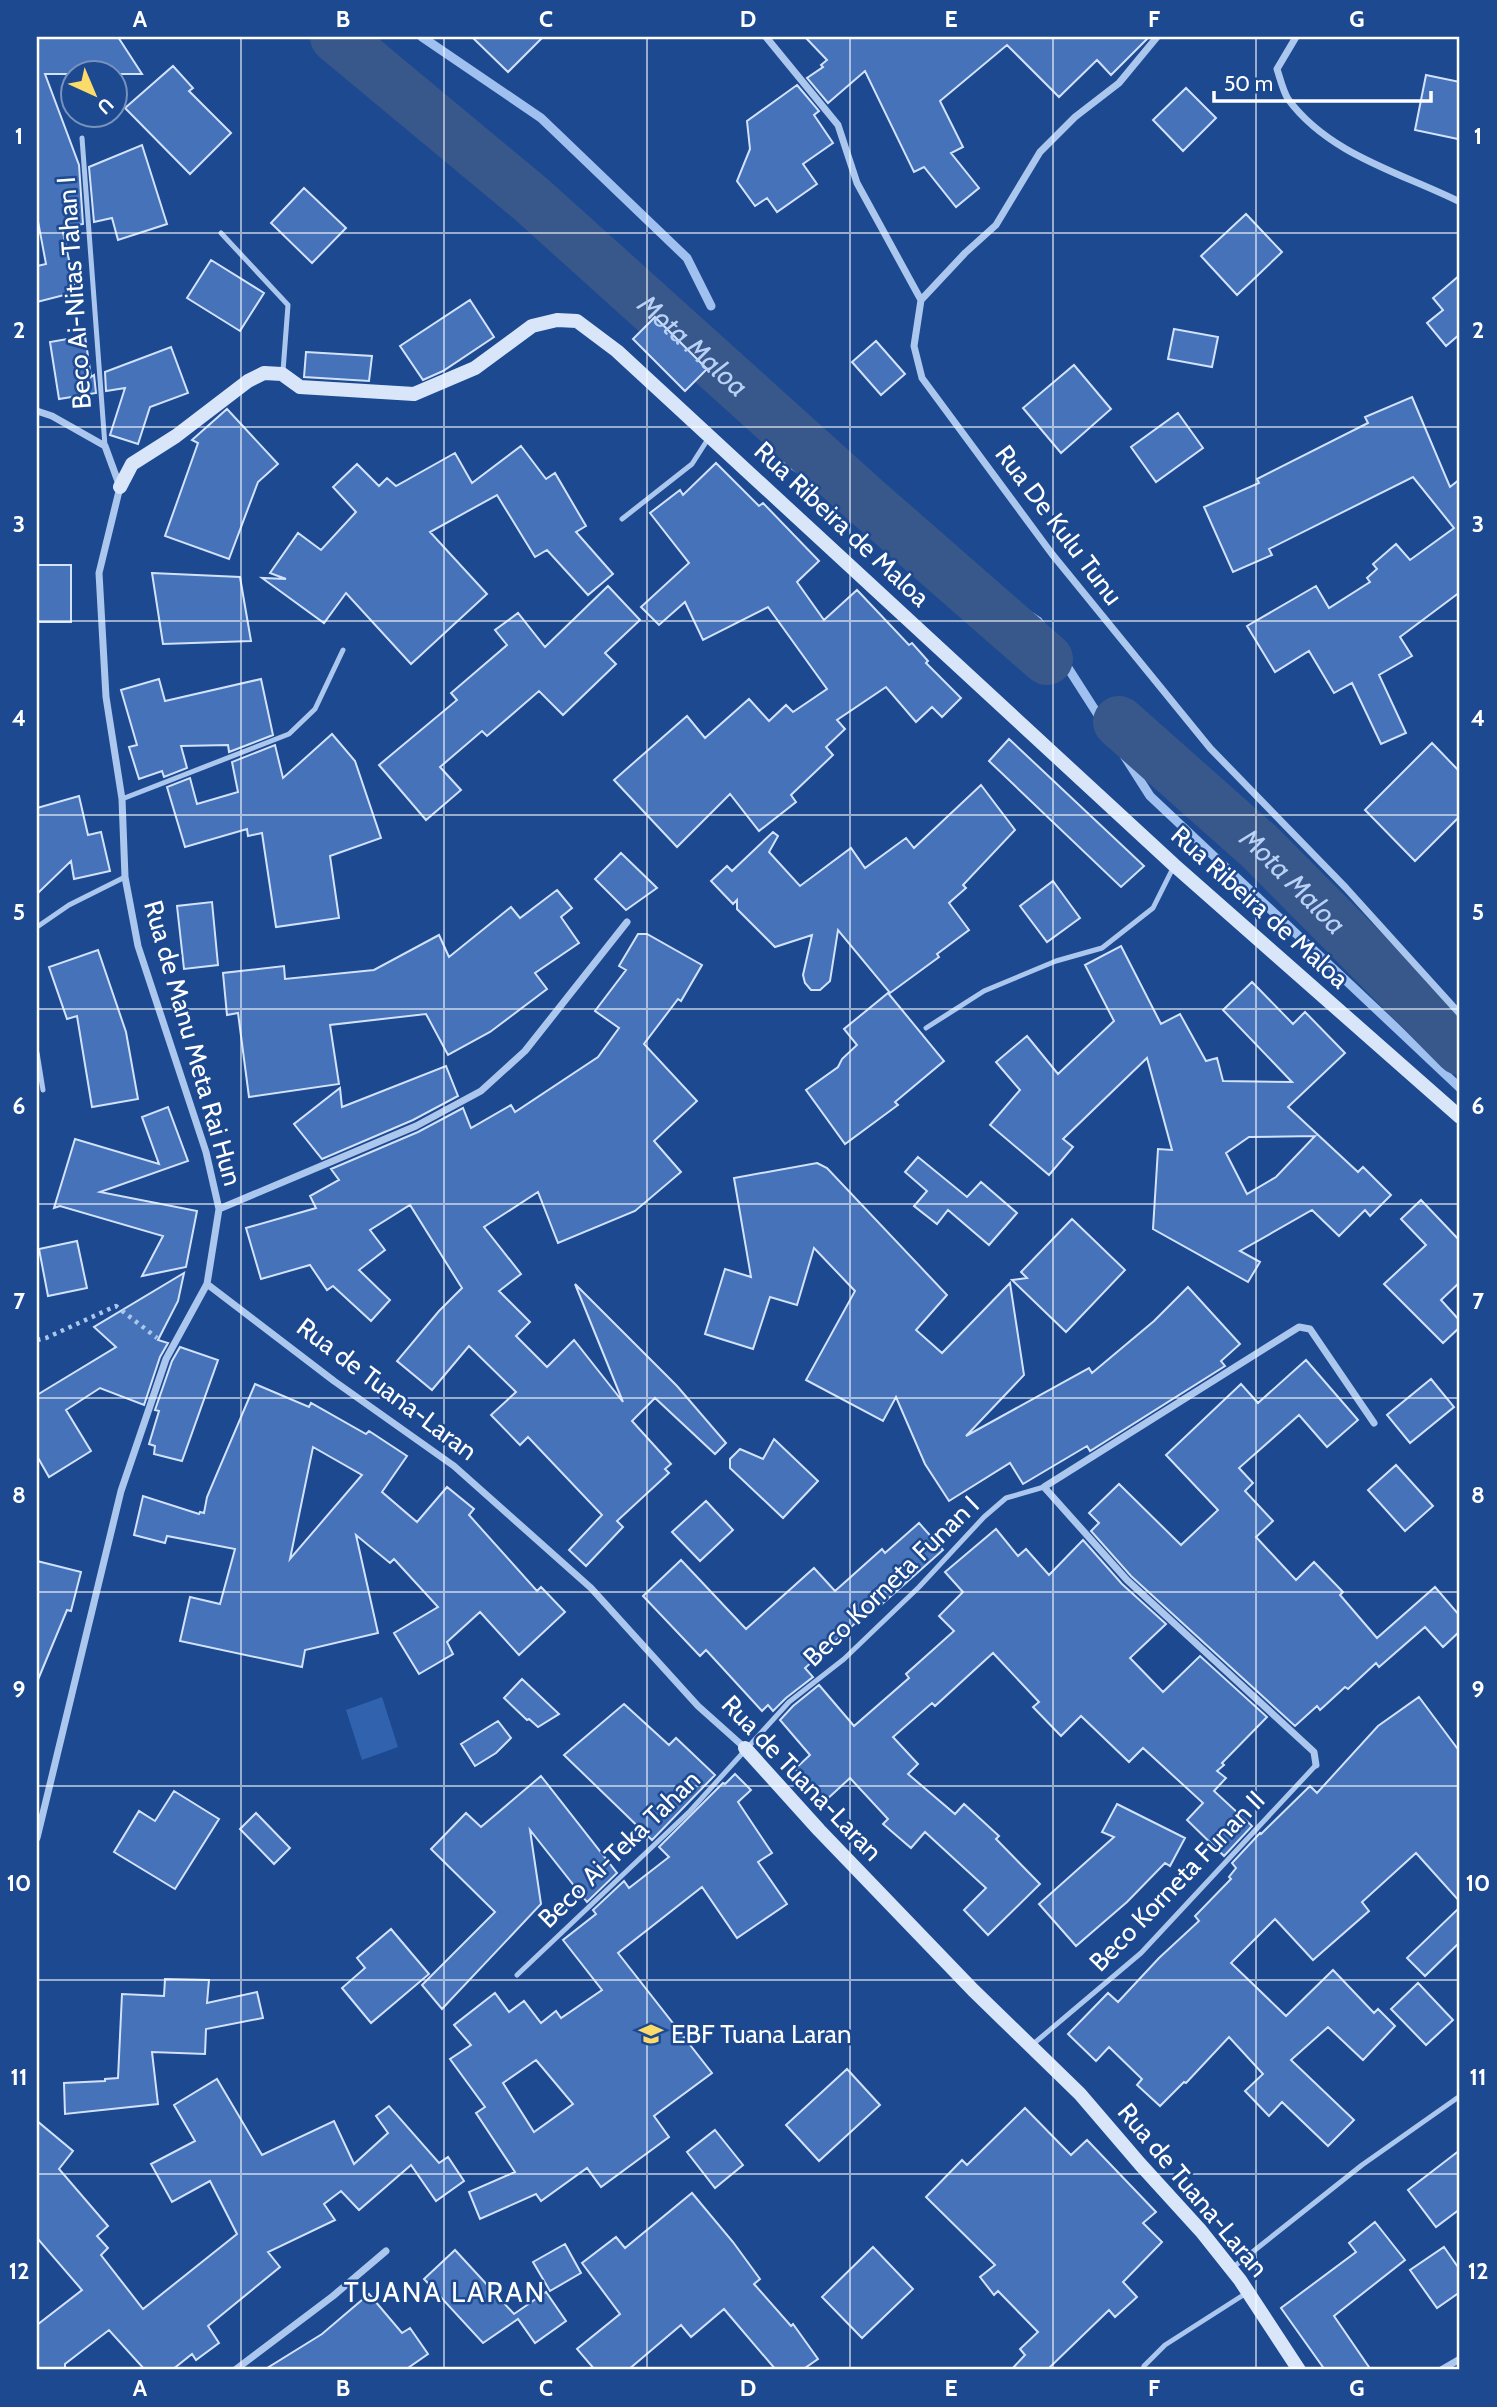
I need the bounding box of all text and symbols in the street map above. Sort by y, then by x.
text: A [133,5,148,33]
text: B [336,5,350,33]
text: C [539,5,553,33]
text: D [740,5,756,33]
text: E [944,5,958,33]
text: F [1148,5,1160,33]
text: G [1349,5,1365,33]
north arrow [60,60,130,130]
scale bar [1214,60,1430,104]
text: 50 m [1224,71,1273,96]
text: U [93,93,118,119]
text: 1 [15,122,23,150]
text: 1 [1474,122,1482,150]
street label: Beco Ai-Nitas Tahan I [50,176,98,410]
water label: Mota Maloa [631,286,755,403]
text: 2 [13,316,25,344]
text: 2 [1472,316,1484,344]
street label: Rua Ribeira de Maloa [748,435,937,614]
street label: Rua De Kulu Tunu [988,439,1130,611]
text: 3 [13,510,25,538]
text: 3 [1472,510,1484,538]
text: 4 [12,704,26,732]
text: 4 [1471,704,1485,732]
street label: Rua Ribeira de Maloa [1165,819,1356,995]
water label: Mota Maloa [1233,820,1353,941]
street label: Rua de Manu Meta Rai Hun [137,897,249,1189]
text: 5 [13,898,25,926]
text: 5 [1472,898,1484,926]
text: 6 [13,1092,25,1120]
text: 6 [1472,1092,1484,1120]
text: 7 [13,1287,25,1315]
text: 7 [1472,1287,1484,1315]
street label: Rua de Tuana-Laran [291,1311,483,1467]
text: 8 [12,1481,26,1509]
text: 8 [1471,1481,1485,1509]
street label: Beco Korneta Funan I [796,1489,986,1673]
text: 9 [13,1675,25,1703]
text: 9 [1472,1675,1484,1703]
street label: Rua de Tuana-Laran [715,1689,889,1867]
street label: Beco Ai-Teka Tahan [531,1764,707,1934]
street label: Beco Korneta Funan II [1083,1784,1271,1978]
text: 10 [7,1869,31,1897]
text: 10 [1466,1869,1490,1897]
place label: EBF Tuana Laran [671,2018,852,2050]
school or university icon: EBF Tuana Laran [637,2020,665,2048]
text: 11 [11,2063,27,2091]
text: 11 [1470,2063,1486,2091]
street label: Rua de Tuana-Laran [1111,2097,1275,2283]
text: 12 [9,2257,29,2285]
text: 12 [1468,2257,1488,2285]
district label: TUANA LARAN [344,2275,546,2309]
text: A [133,2374,148,2402]
text: B [336,2374,350,2402]
text: C [539,2374,553,2402]
text: D [740,2374,756,2402]
text: E [944,2374,958,2402]
text: F [1148,2374,1160,2402]
text: G [1349,2374,1365,2402]

